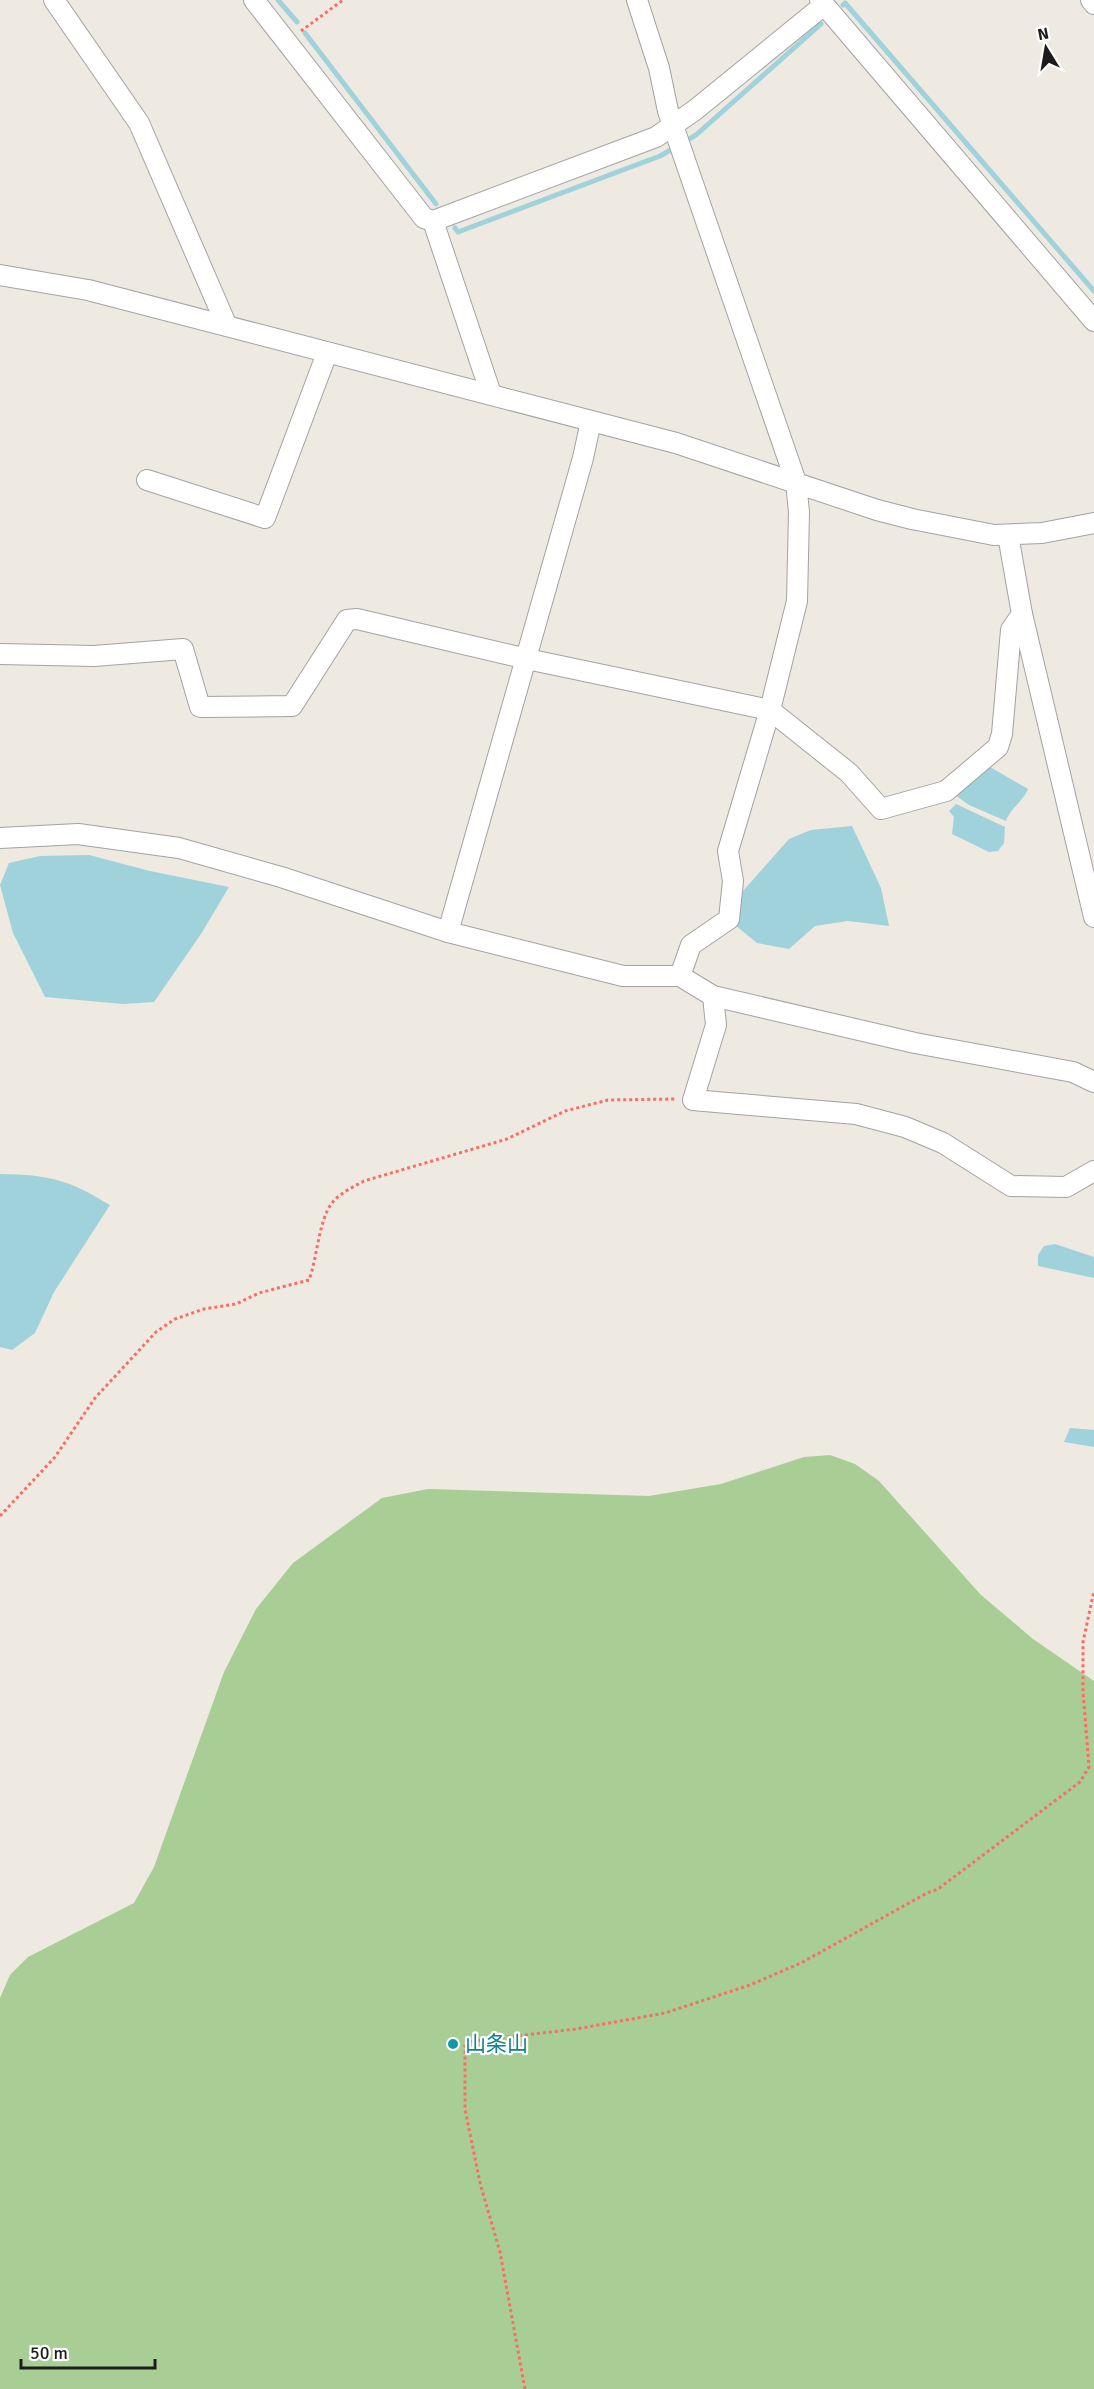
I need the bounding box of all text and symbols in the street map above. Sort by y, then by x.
north arrow [1016,18,1076,78]
text: N [1036,23,1051,45]
place label: 山条山 [465,2031,528,2057]
marker: 山条山 [446,2037,460,2051]
scale bar [21,2332,154,2370]
text: 50 m [30,2342,68,2364]

